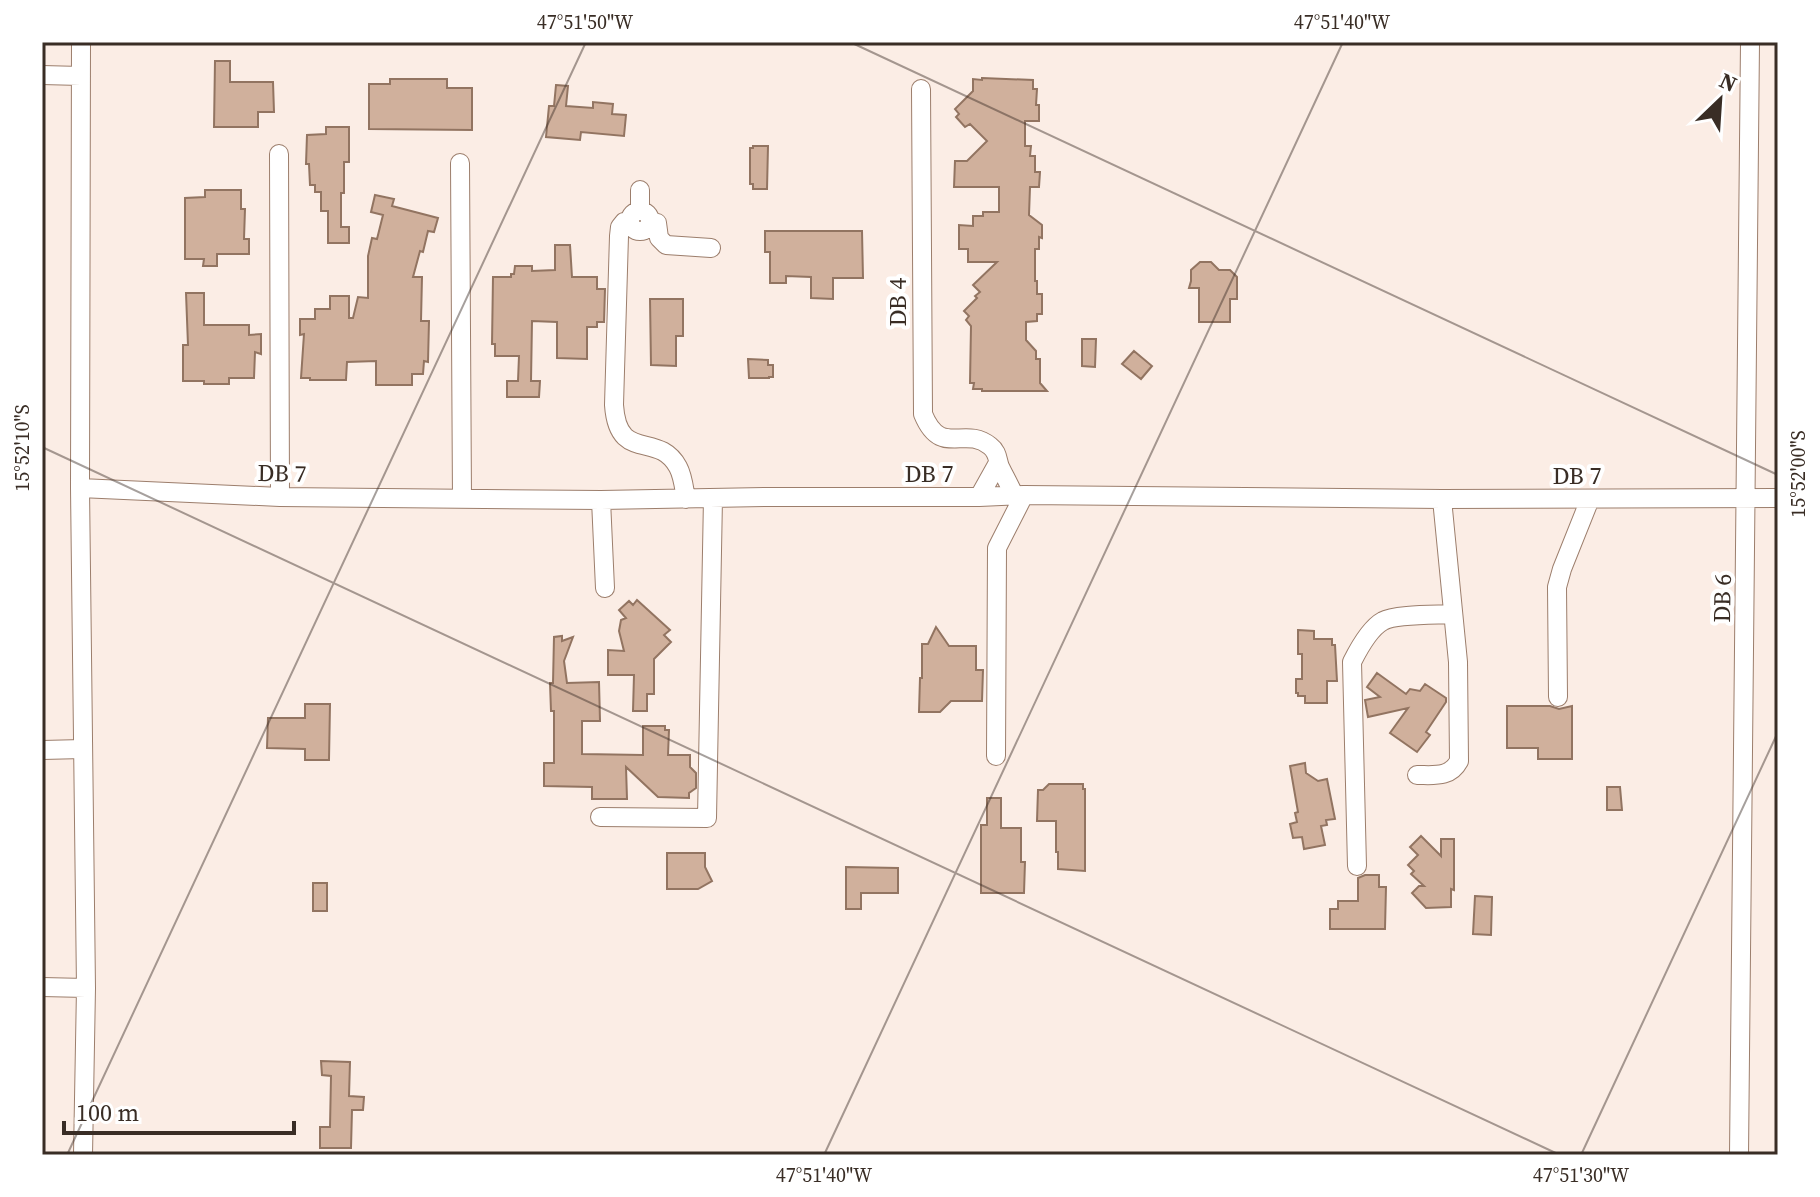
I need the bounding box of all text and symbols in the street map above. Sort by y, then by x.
text: 47°51'50"W [537,8,634,36]
text: 47°51'40"W [1294,8,1391,36]
north arrow [1680,60,1760,140]
text: N [1715,65,1742,99]
street label: DB 4 [881,277,914,327]
text: 15°52'10"S [8,404,36,492]
text: 15°52'00"S [1784,430,1812,518]
street label: DB 7 [257,456,307,490]
street label: DB 7 [904,457,954,490]
street label: DB 7 [1552,459,1602,492]
street label: DB 6 [1705,573,1739,623]
scale bar [64,1085,294,1135]
text: 100 m [76,1096,139,1129]
text: 47°51'40"W [776,1161,873,1189]
text: 47°51'30"W [1533,1161,1630,1189]

